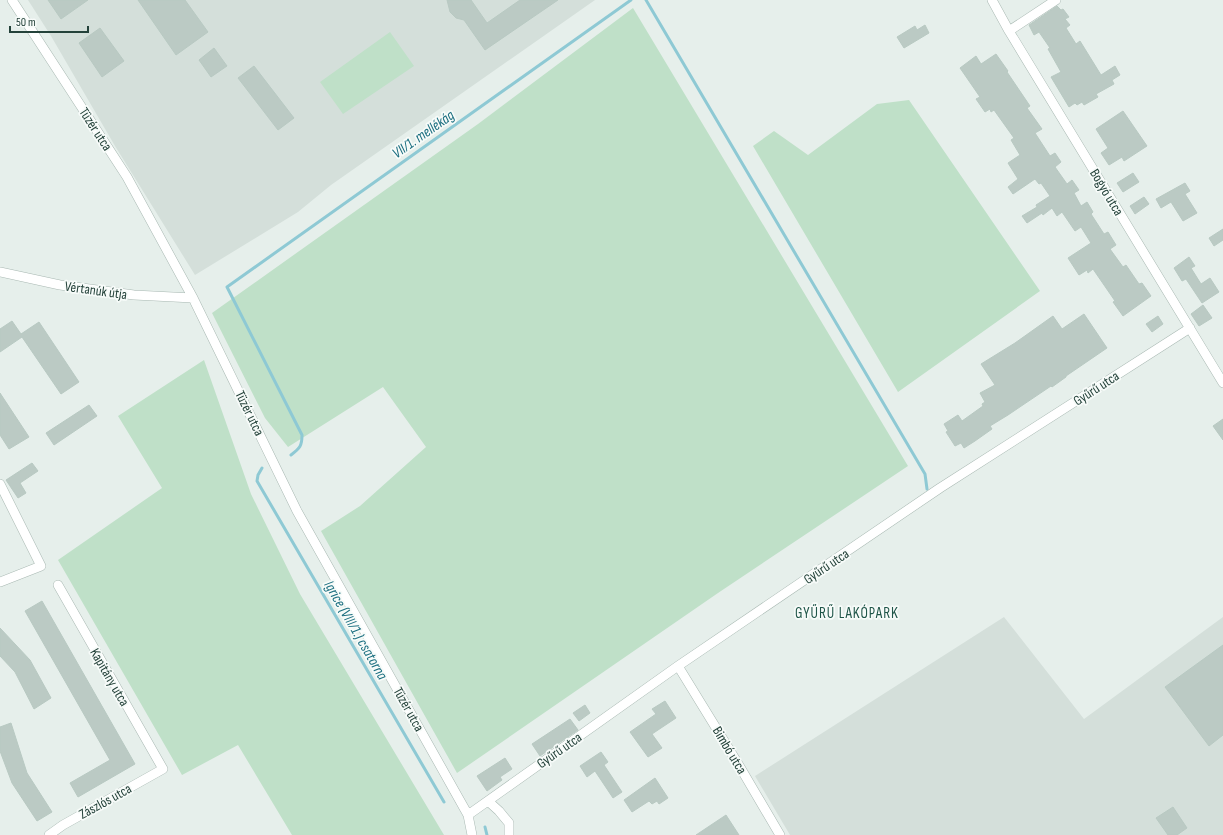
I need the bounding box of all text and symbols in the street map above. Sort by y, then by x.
scale bar [10,8,88,34]
text: 50 m [16,15,36,30]
street label: Tüzér utca [75,104,116,154]
water label: VII/1. mellékág [388,106,458,163]
street label: Bogyó utca [1086,166,1127,219]
street label: Vértanúk útja [64,278,128,303]
street label: Gyűrű utca [1070,367,1122,409]
street label: Tüzér utca [231,388,268,439]
street label: Gyűrű utca [800,545,852,588]
water label: Igrice (VIII/1.) csatorna [320,577,392,683]
district label: GYŰRŰ LAKÓPARK [795,604,899,623]
street label: Kapitány utca [86,645,133,709]
street label: Tüzér utca [389,684,428,734]
street label: Bimbó utca [709,723,750,777]
street label: Gyűrű utca [534,729,585,772]
street label: Zászlós utca [76,780,134,823]

